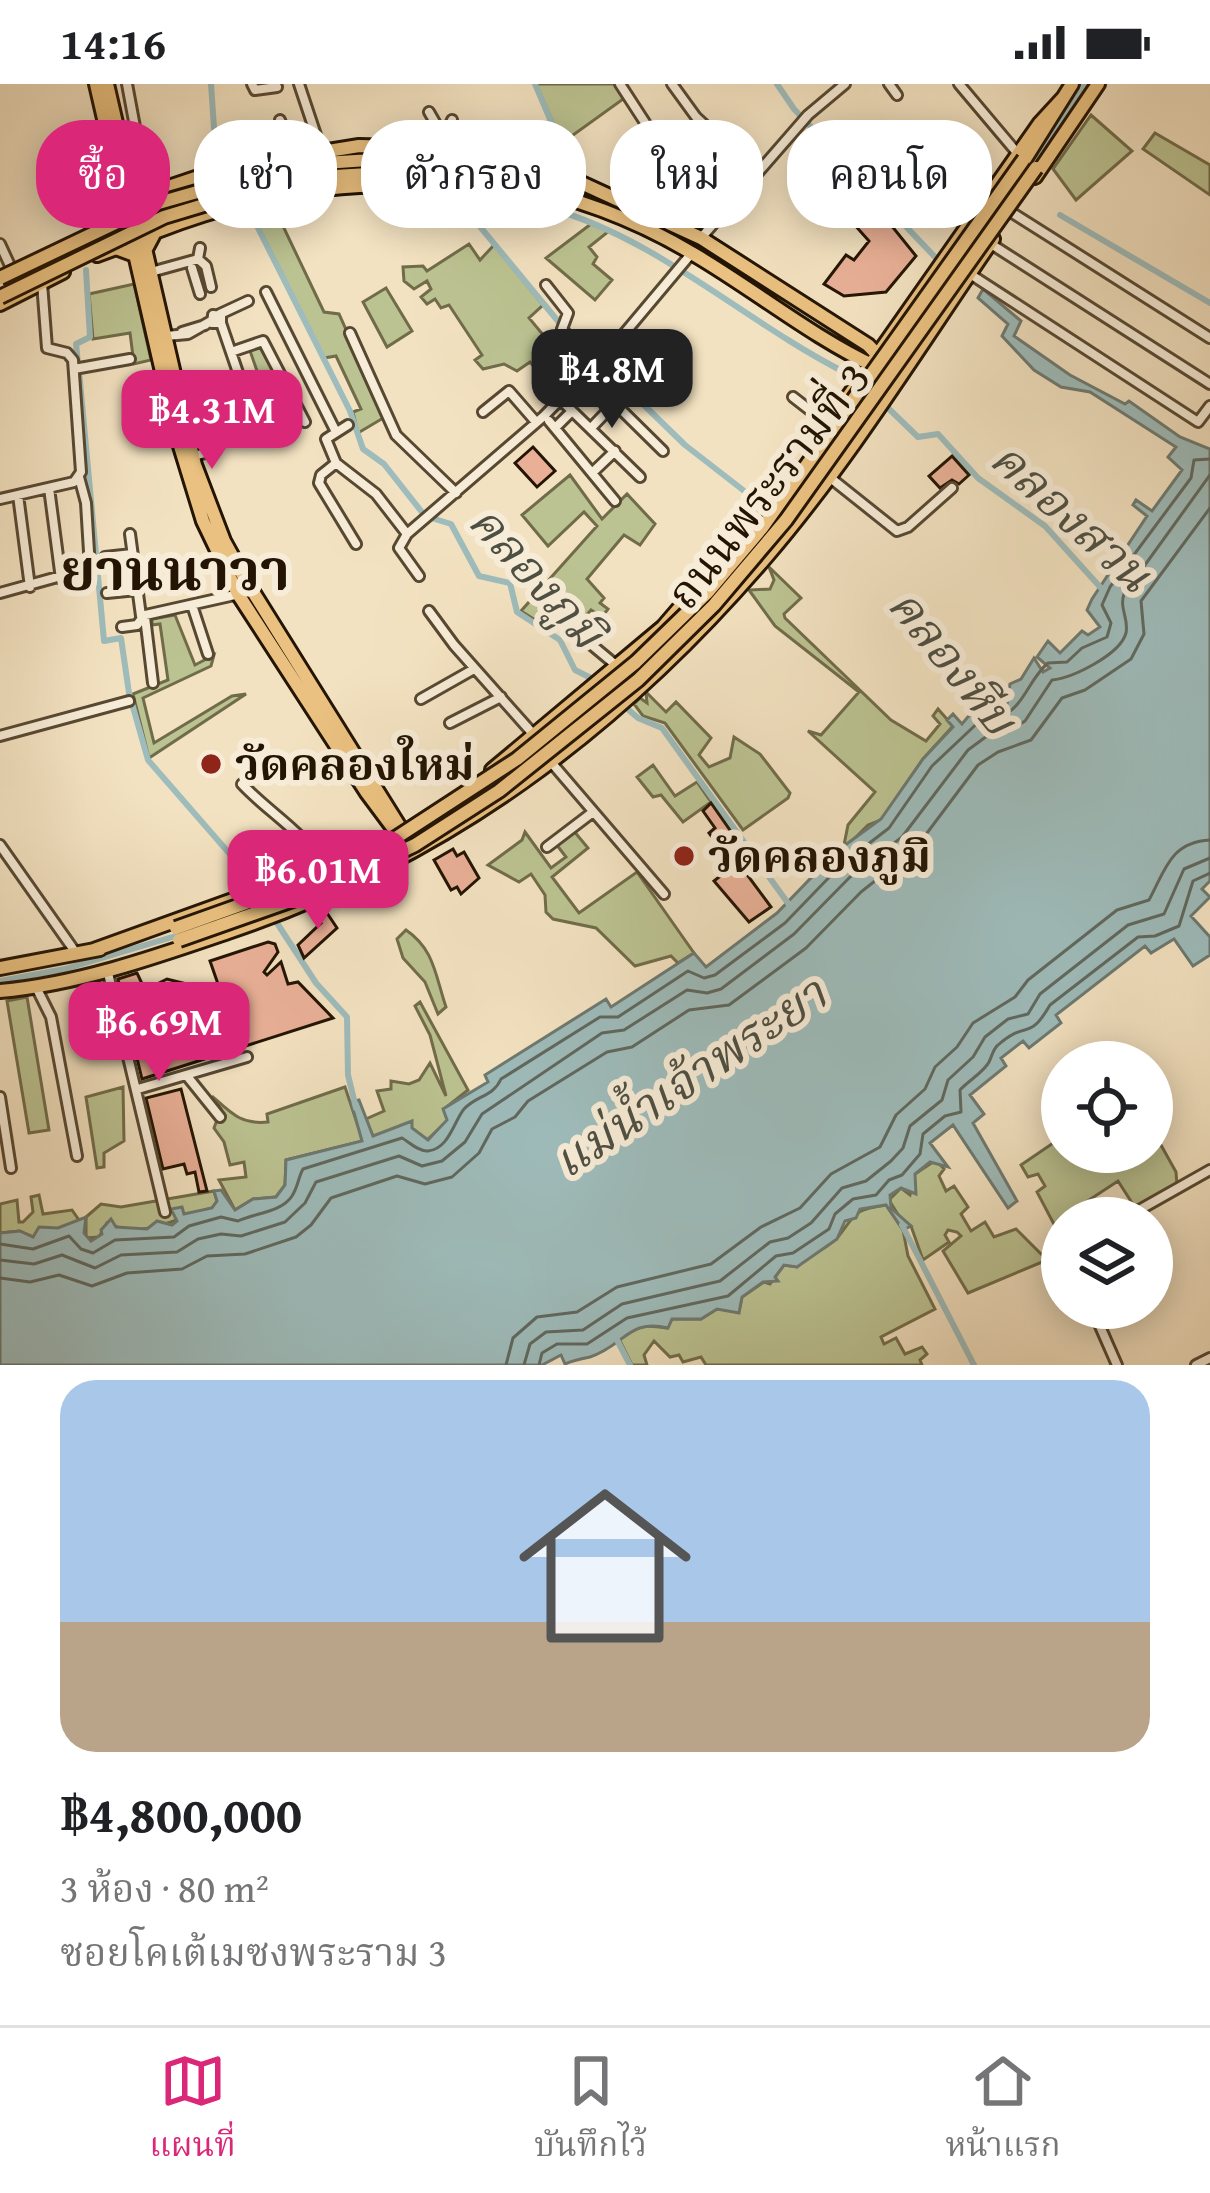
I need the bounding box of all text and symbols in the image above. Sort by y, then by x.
text: 14:16 [60,10,166,75]
chip: ซื้อ [36,120,170,228]
chip: เช่า [194,120,337,228]
chip: ตัวกรอง [361,120,586,228]
chip: ใหม่ [610,120,763,228]
chip: คอนโด [787,120,992,228]
pin: ฿4.8M [528,329,696,431]
text: ฿4.8M [559,339,665,396]
street label: ถนนพระรามที่ 3 [650,347,885,622]
pin: ฿4.31M [114,370,310,472]
text: ฿4.31M [149,380,275,437]
water label: คลองสวน [975,423,1170,608]
water label: คลองภูมิ [453,487,624,667]
district label: ยานนาวา [60,527,290,611]
water label: คลองหีบ [872,572,1037,752]
place label: วัดคลองใหม่ [235,731,474,796]
marker: วัดคลองใหม่ [198,751,224,777]
place label: วัดคลองภูมิ [708,823,931,888]
pin: ฿6.01M [220,830,416,932]
text: ฿6.01M [255,840,381,897]
marker: วัดคลองภูมิ [671,843,697,869]
water label: แม่น้ำเจ้าพระยา [537,958,841,1195]
pin: ฿6.69M [61,982,257,1084]
text: ฿6.69M [96,992,222,1049]
map controls [1041,1041,1173,1329]
button: locate [1041,1041,1173,1173]
button: layers [1041,1197,1173,1329]
icon: home [497,1458,713,1674]
text: ฿4,800,000 [60,1776,302,1851]
text: 3 ห้อง · 80 m² [60,1859,269,1916]
text: ซอยโคเต้เมซงพระราม 3 [60,1923,447,1980]
tab: แผนที่ [149,2048,236,2174]
tab: บันทึกไว้ [534,2048,647,2174]
tab: หน้าแรก [945,2048,1061,2174]

